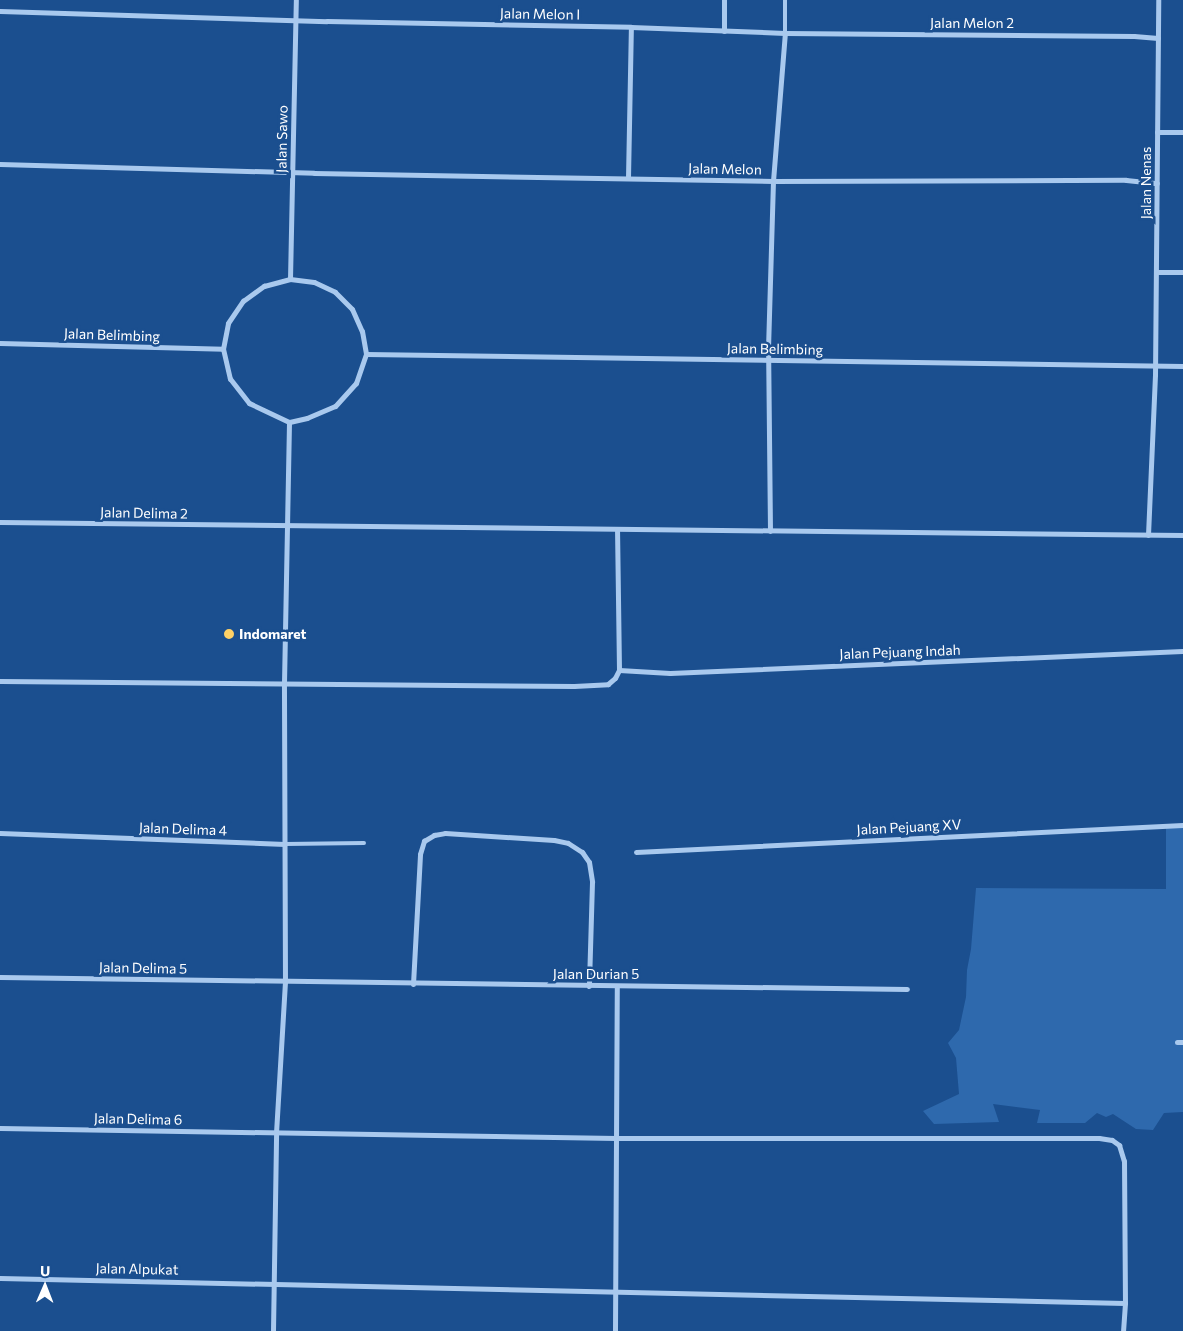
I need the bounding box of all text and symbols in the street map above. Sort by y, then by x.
street label: Jalan Melon I [500,5,580,23]
street label: Jalan Melon 2 [930,15,1014,31]
street label: Jalan Sawo [273,105,291,173]
street label: Jalan Nenas [1138,147,1154,219]
street label: Jalan Melon [688,160,762,178]
street label: Jalan Belimbing [64,325,160,345]
street label: Jalan Belimbing [727,340,823,358]
street label: Jalan Delima 2 [100,504,188,522]
place label: Indomaret [239,626,306,642]
marker: Indomaret [223,628,235,640]
street label: Jalan Pejuang Indah [839,641,961,663]
street label: Jalan Pejuang XV [856,816,962,838]
street label: Jalan Delima 4 [139,819,227,839]
street label: Jalan Delima 5 [99,959,187,977]
street label: Jalan Durian 5 [553,966,639,982]
street label: Jalan Delima 6 [94,1110,182,1128]
street label: Jalan Alpukat [95,1260,179,1278]
north arrow [20,1261,70,1311]
text: U [40,1262,51,1279]

